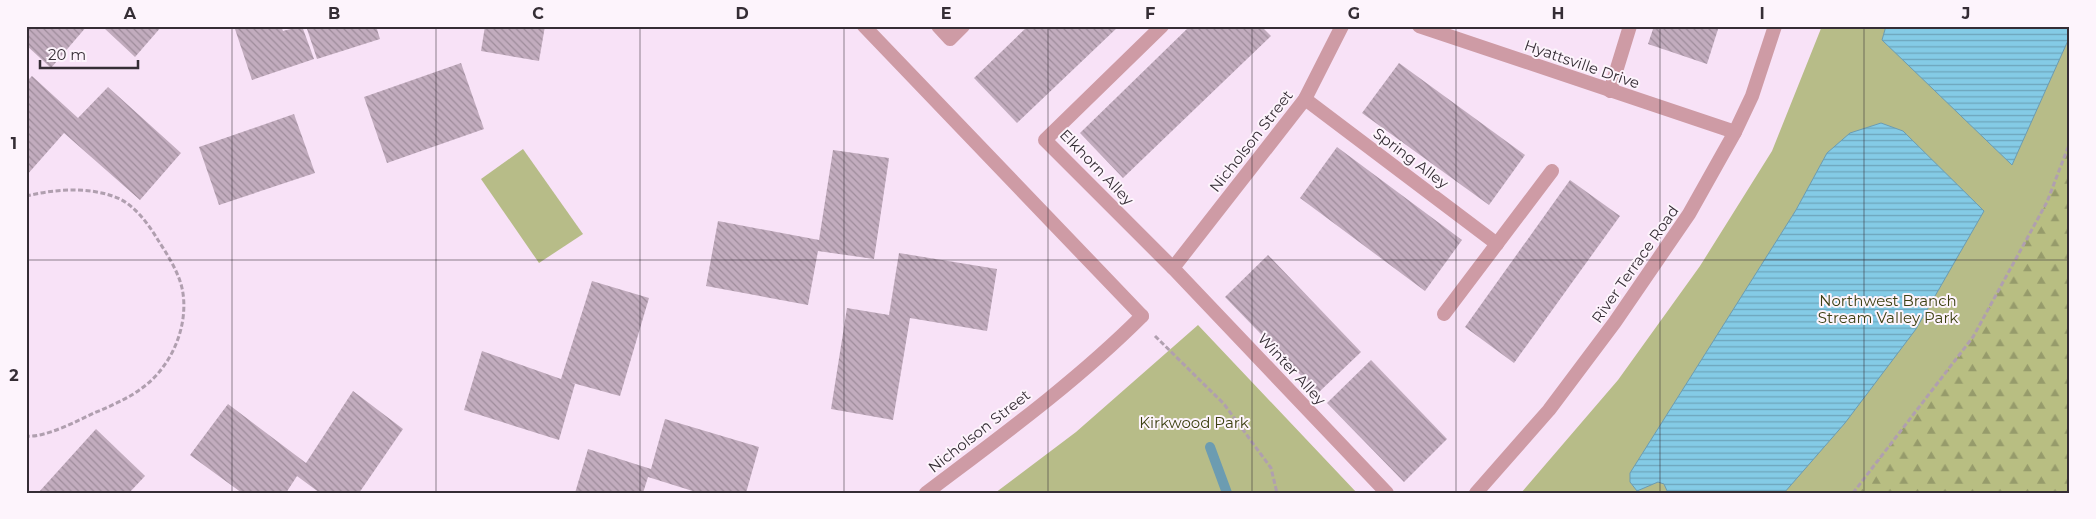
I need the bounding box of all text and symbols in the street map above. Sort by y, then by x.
text: A [123,4,137,23]
text: B [328,4,340,23]
text: C [532,4,544,23]
text: D [735,4,749,23]
text: E [941,4,951,23]
text: F [1145,4,1155,23]
text: G [1348,4,1360,23]
text: H [1552,4,1564,23]
text: I [1759,4,1765,23]
text: J [1961,4,1970,23]
street label: Hyattsville Drive [1522,35,1642,93]
scale bar [40,38,138,70]
text: 20 m [48,45,86,64]
street label: Nicholson Street [1205,86,1297,196]
street label: Spring Alley [1370,123,1453,193]
street label: Elkhorn Alley [1056,125,1139,210]
text: 1 [11,134,17,153]
street label: River Terrace Road [1587,201,1683,327]
park label: Northwest Branch Stream Valley Park [1818,291,1958,327]
street label: Winter Alley [1254,329,1331,410]
text: 2 [9,366,19,385]
street label: Nicholson Street [924,385,1034,477]
park label: Kirkwood Park [1139,413,1249,432]

